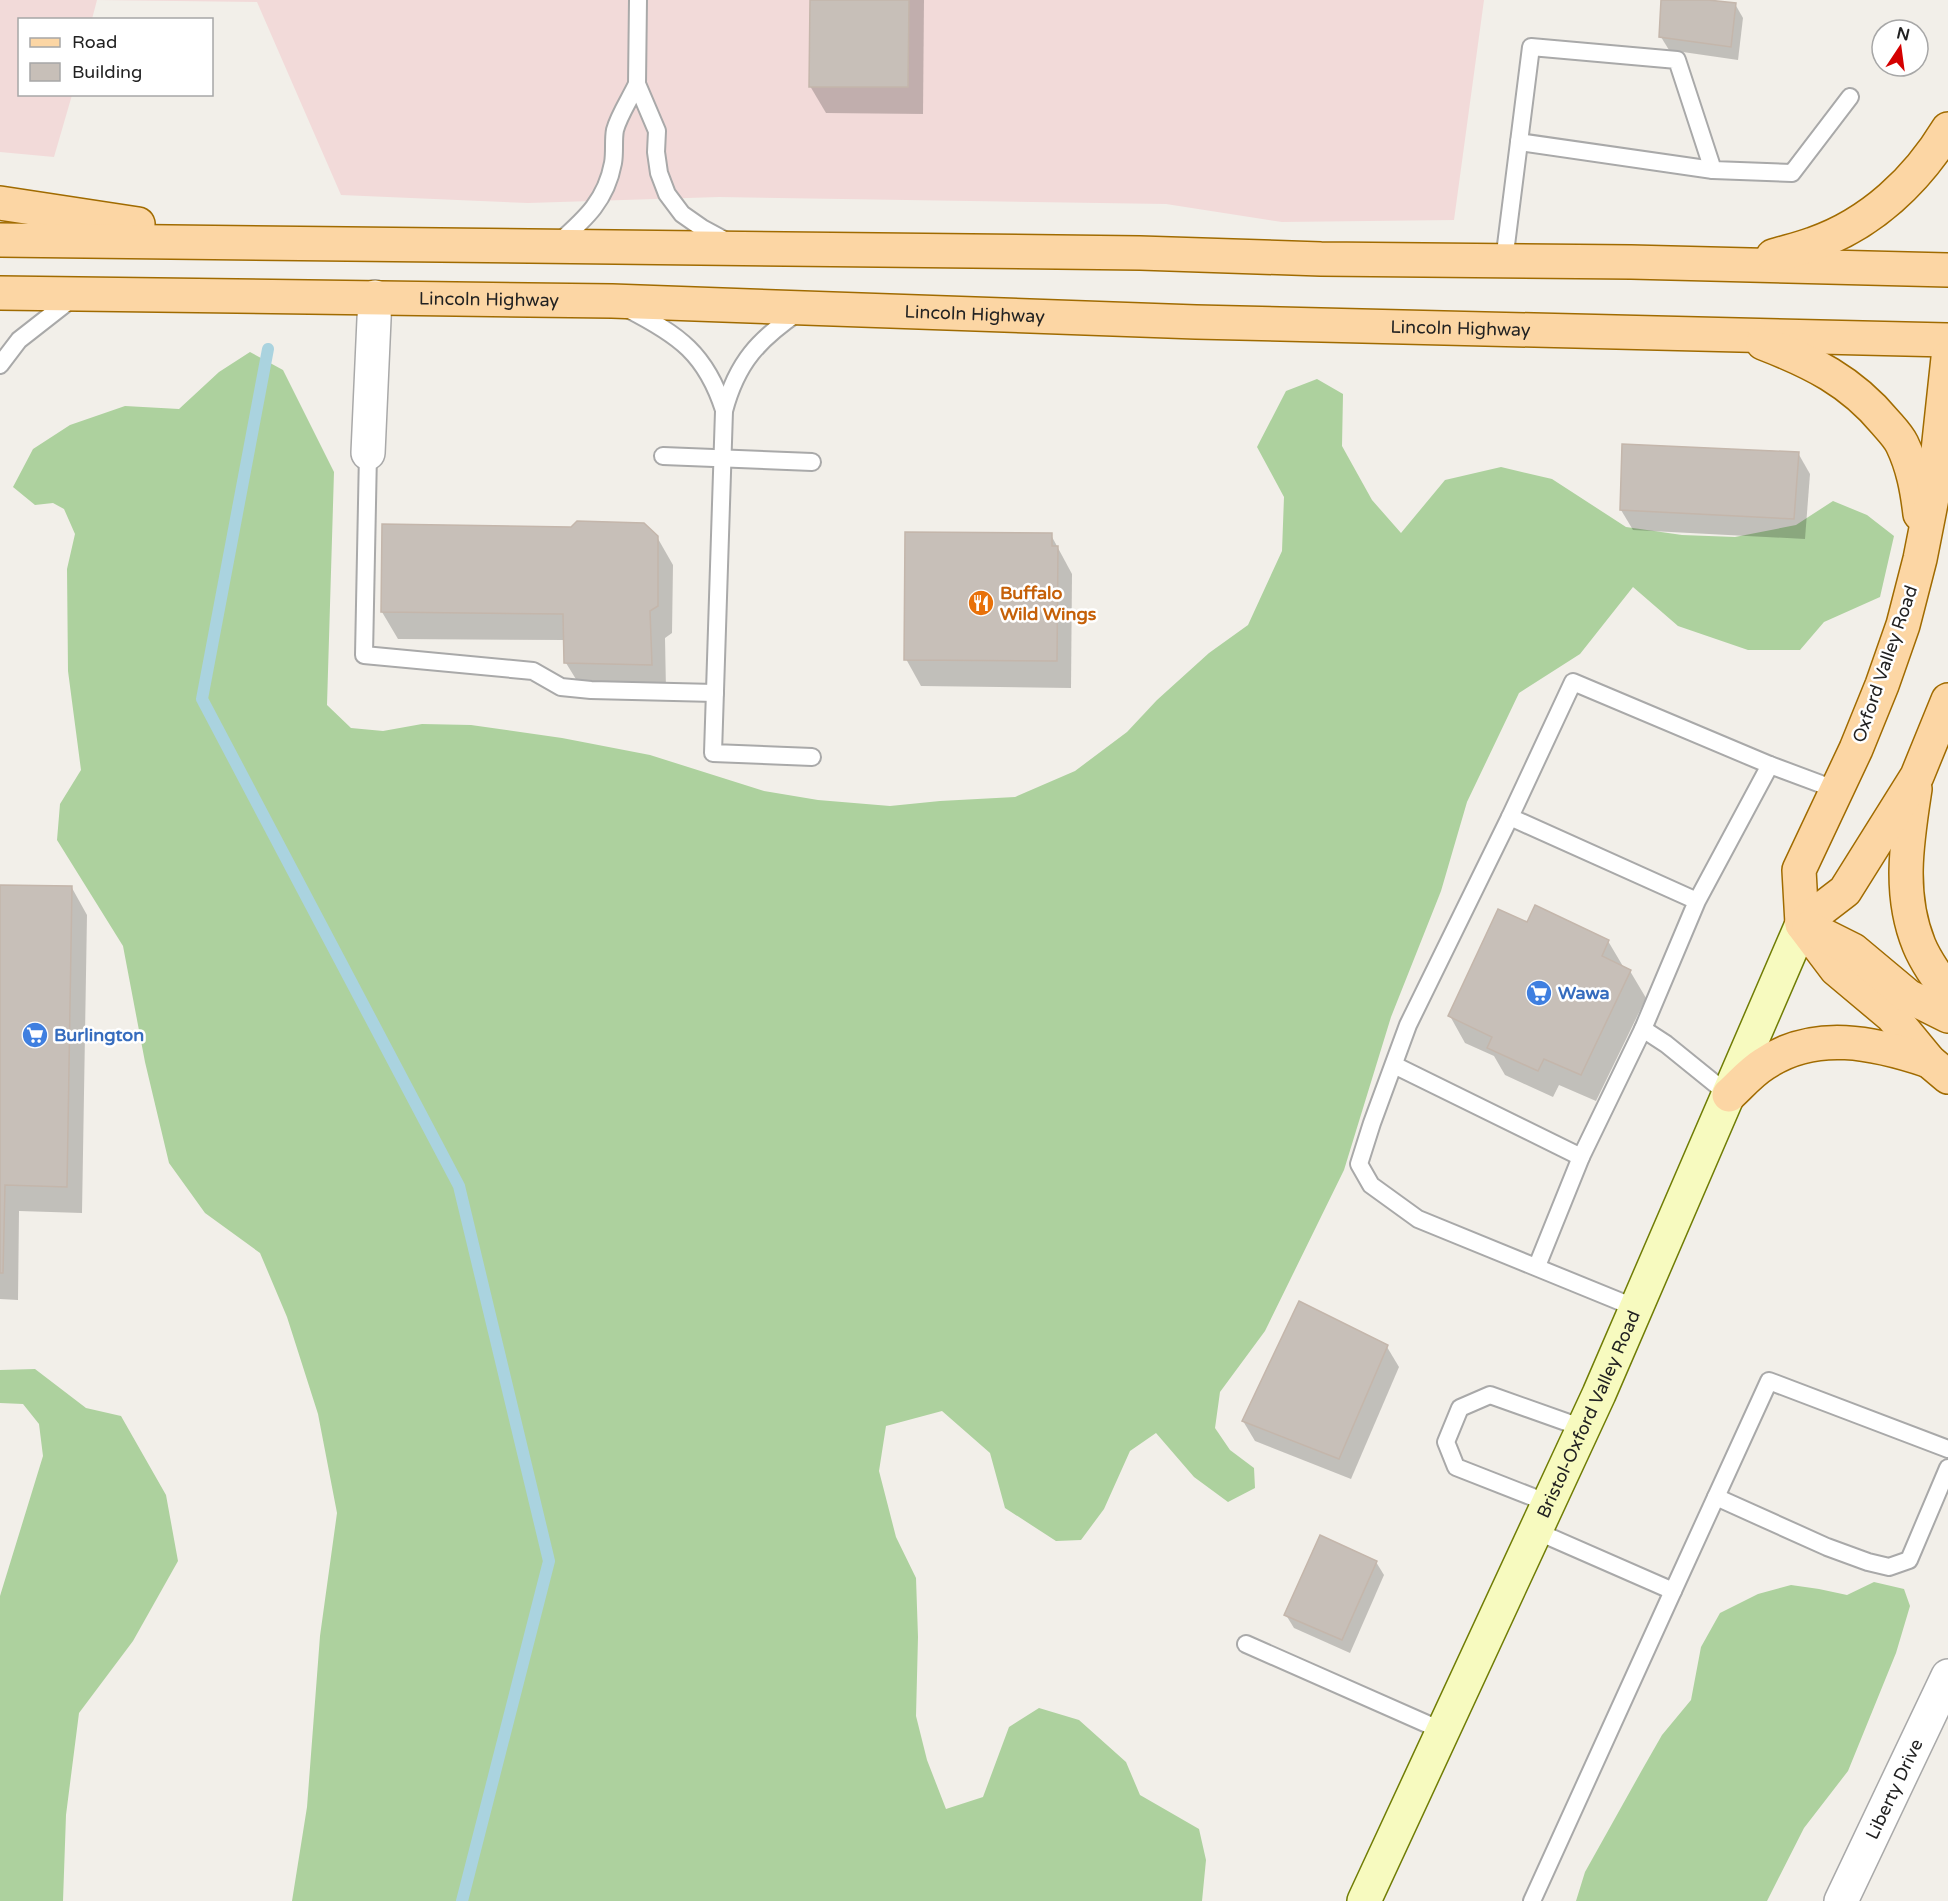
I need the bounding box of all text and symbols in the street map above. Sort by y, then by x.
legend [18,18,213,96]
north arrow [1870,18,1930,78]
text: N [1895,23,1912,46]
text: Road [72,31,117,53]
text: Building [72,61,142,83]
street label: Lincoln Highway [419,287,560,311]
street label: Lincoln Highway [904,301,1046,328]
street label: Lincoln Highway [1390,316,1531,341]
place label: Buffalo Wild Wings [1000,582,1097,625]
street label: Oxford Valley Road [1848,583,1922,745]
restaurant icon: Buffalo Wild Wings [966,588,996,618]
supermarket icon: Wawa [1524,978,1554,1008]
place label: Wawa [1558,982,1610,1004]
supermarket icon: Burlington [20,1020,50,1050]
place label: Burlington [54,1024,144,1046]
street label: Bristol-Oxford Valley Road [1532,1307,1645,1522]
street label: Liberty Drive [1861,1735,1928,1843]

